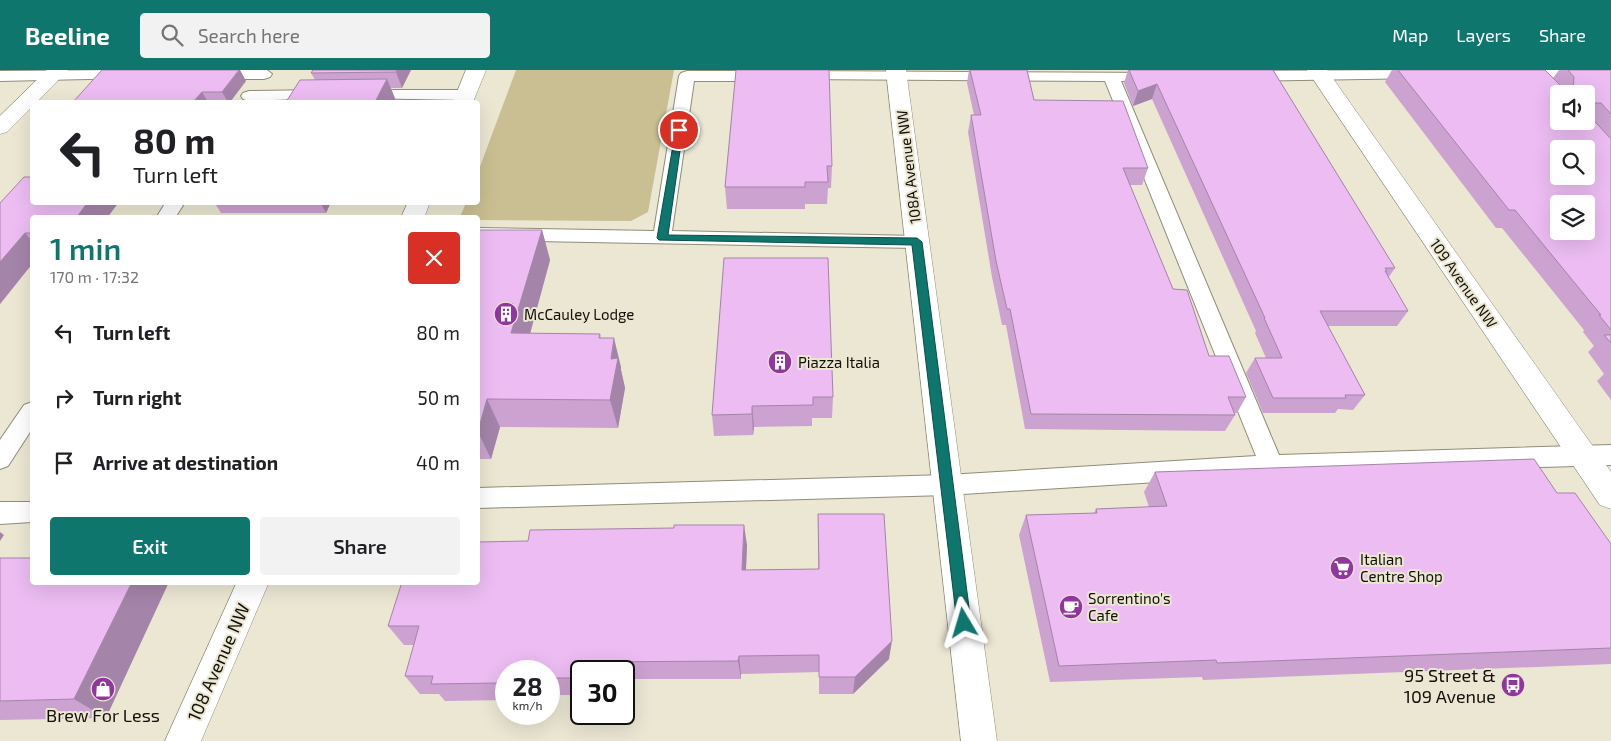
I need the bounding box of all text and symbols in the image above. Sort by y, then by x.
search box [140,13,490,58]
text: Beeline [25,21,110,50]
icon: search [158,21,186,49]
text: Search here [198,24,300,47]
text: Map [1392,24,1428,46]
text: Layers [1456,24,1511,46]
text: Share [1539,24,1586,46]
map controls [1550,85,1595,240]
button: sound [1550,85,1595,130]
pin [658,109,700,151]
street label: 108A Avenue NW [892,109,924,225]
icon: arrive [665,116,693,144]
text: 80 m [133,119,215,161]
icon: left [50,120,115,185]
button: search [1550,140,1595,185]
text: Turn left [133,161,218,187]
button: layers [1550,195,1595,240]
text: 1 min [50,230,121,266]
button: close [408,232,460,284]
street label: 109 Avenue NW [1427,235,1501,331]
text: 170 m · 17:32 [50,267,139,286]
building icon: McCauley Lodge [493,301,519,327]
place label: McCauley Lodge [524,305,634,323]
icon: left [50,319,78,347]
text: Turn left [93,321,170,344]
text: 80 m [416,321,460,344]
building icon: Piazza Italia [767,349,793,375]
place label: Piazza Italia [798,353,880,371]
icon: right [50,384,78,412]
text: Turn right [93,386,181,409]
text: 50 m [417,386,460,409]
icon: arrive [50,449,78,477]
text: Arrive at destination [93,451,278,474]
text: 40 m [416,451,460,474]
button: Exit [50,517,250,575]
button: Share [260,517,460,575]
place label: Italian Centre Shop [1360,550,1443,585]
supermarket icon: Italian Centre Shop [1329,555,1355,581]
place label: Sorrentino's Cafe [1088,589,1171,624]
cafe icon: Sorrentino's Cafe [1058,594,1084,620]
position arrow [937,596,989,648]
street label: 108 Avenue NW [182,600,254,724]
speed limit sign: 30 [570,660,635,725]
place label: 95 Street & 109 Avenue [1404,664,1496,707]
text: 28 [512,671,543,701]
bus stop icon: 95 Street & 109 Avenue [1500,672,1526,698]
shop icon: Brew For Less [90,676,116,702]
text: km/h [513,698,542,712]
place label: Brew For Less [46,704,160,726]

